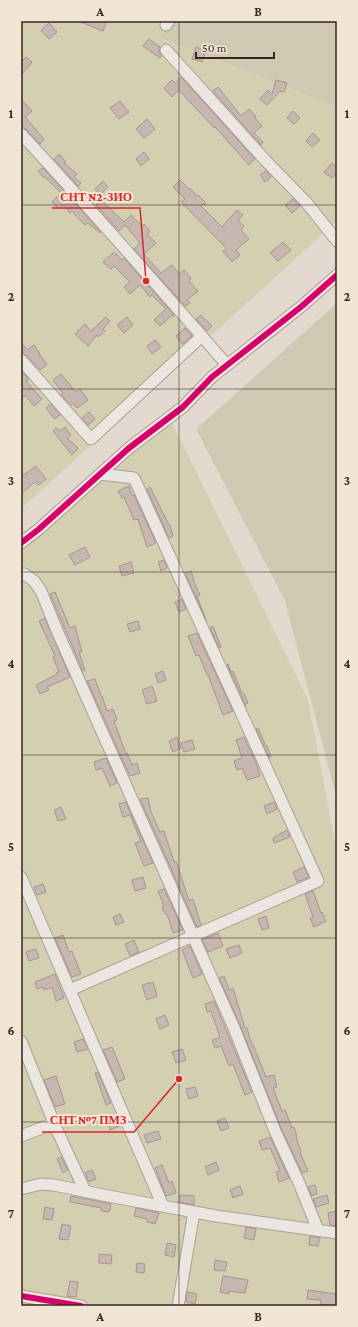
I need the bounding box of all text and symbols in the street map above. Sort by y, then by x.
text: A [95,4,104,19]
text: B [254,4,262,19]
scale bar [196,34,274,60]
text: 50 m [202,41,227,55]
text: 1 [9,106,14,121]
text: 1 [345,106,350,121]
callout: СНТ N2-ЗИО [52,184,140,208]
text: СНТ N2-ЗИО [60,190,132,204]
text: 2 [8,289,15,304]
text: 2 [344,289,351,304]
text: 3 [8,473,14,488]
text: 3 [344,473,350,488]
text: 4 [7,656,15,671]
text: 4 [343,656,351,671]
text: 5 [8,839,14,854]
text: 5 [344,839,350,854]
text: 6 [7,1023,15,1038]
text: 6 [343,1023,351,1038]
callout: СНТ №7 ПМЗ [42,1108,134,1132]
text: СНТ №7 ПМЗ [50,1113,126,1127]
text: 7 [8,1206,14,1221]
text: 7 [344,1206,350,1221]
text: A [95,1309,104,1324]
text: B [254,1309,262,1324]

